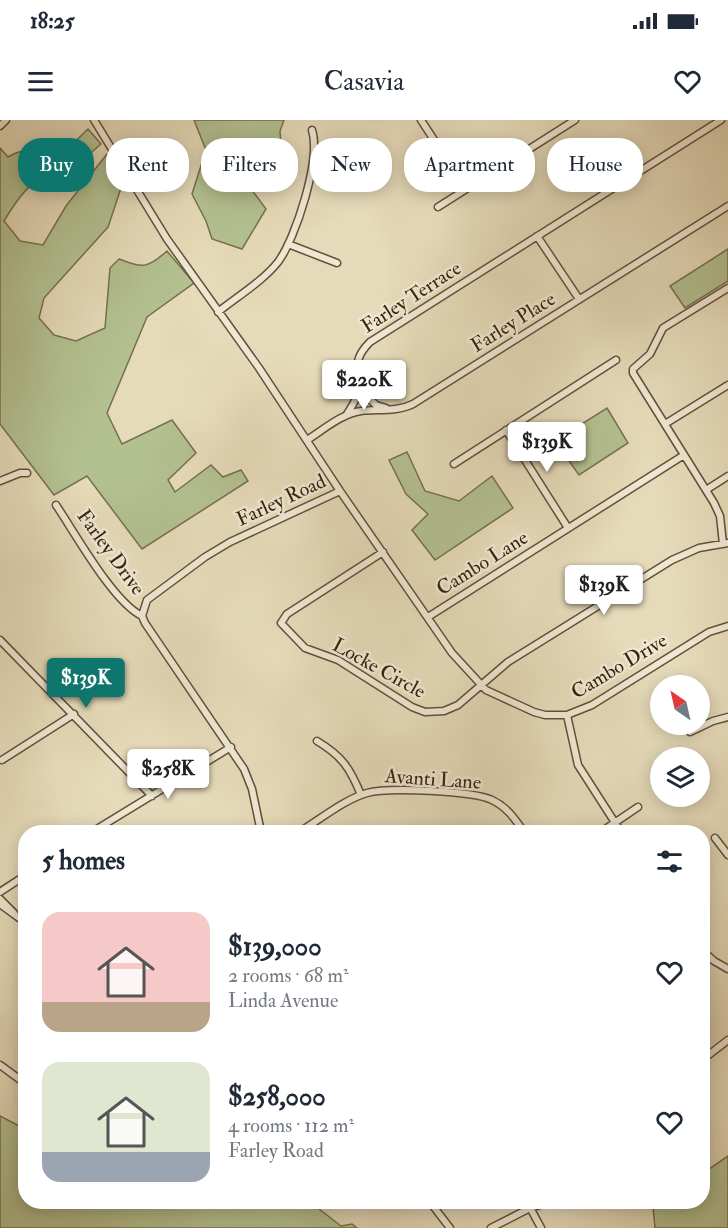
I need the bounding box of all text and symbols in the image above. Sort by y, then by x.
text: 18:25 [30,7,74,35]
icon: menu [24,65,57,98]
text: Casavia [324,65,404,98]
icon: heart [671,65,704,98]
chip: Buy [18,138,94,192]
chip: Rent [106,138,189,192]
chip: Filters [201,138,298,192]
chip: New [310,138,392,192]
chip: Apartment [404,138,535,192]
chip: House [547,138,643,192]
street label: Farley Terrace [356,255,466,339]
street label: Farley Place [466,286,560,358]
pin: $220K [322,360,406,411]
text: $220K [336,367,392,392]
pin: $139K [505,422,589,473]
text: $139K [522,429,572,454]
street label: Farley Road [232,468,330,532]
street label: Farley Drive [72,504,150,600]
street label: Cambo Lane [432,525,532,601]
pin: $139K [562,565,646,616]
text: $139K [579,572,629,597]
street label: Cambo Drive [566,628,672,704]
street label: Locke Circle [328,632,430,704]
pin: $139K [44,658,128,709]
text: $139K [61,665,111,690]
north arrow [650,675,710,735]
map controls [650,675,710,807]
button: layers [650,747,710,807]
pin: $258K [126,749,210,800]
text: $258K [141,756,195,781]
street label: Avanti Lane [383,763,482,795]
text: 5 homes [42,845,125,877]
icon: filters [653,845,686,878]
text: $139,000 [228,931,321,963]
icon: home [90,936,162,1008]
icon: heart [653,956,686,989]
text: 2 rooms · 68 m² [228,963,349,988]
text: Linda Avenue [228,988,338,1013]
text: $258,000 [228,1081,326,1113]
icon: home [90,1086,162,1158]
icon: heart [653,1106,686,1139]
text: 4 rooms · 112 m² [228,1113,354,1138]
text: Farley Road [228,1138,324,1163]

